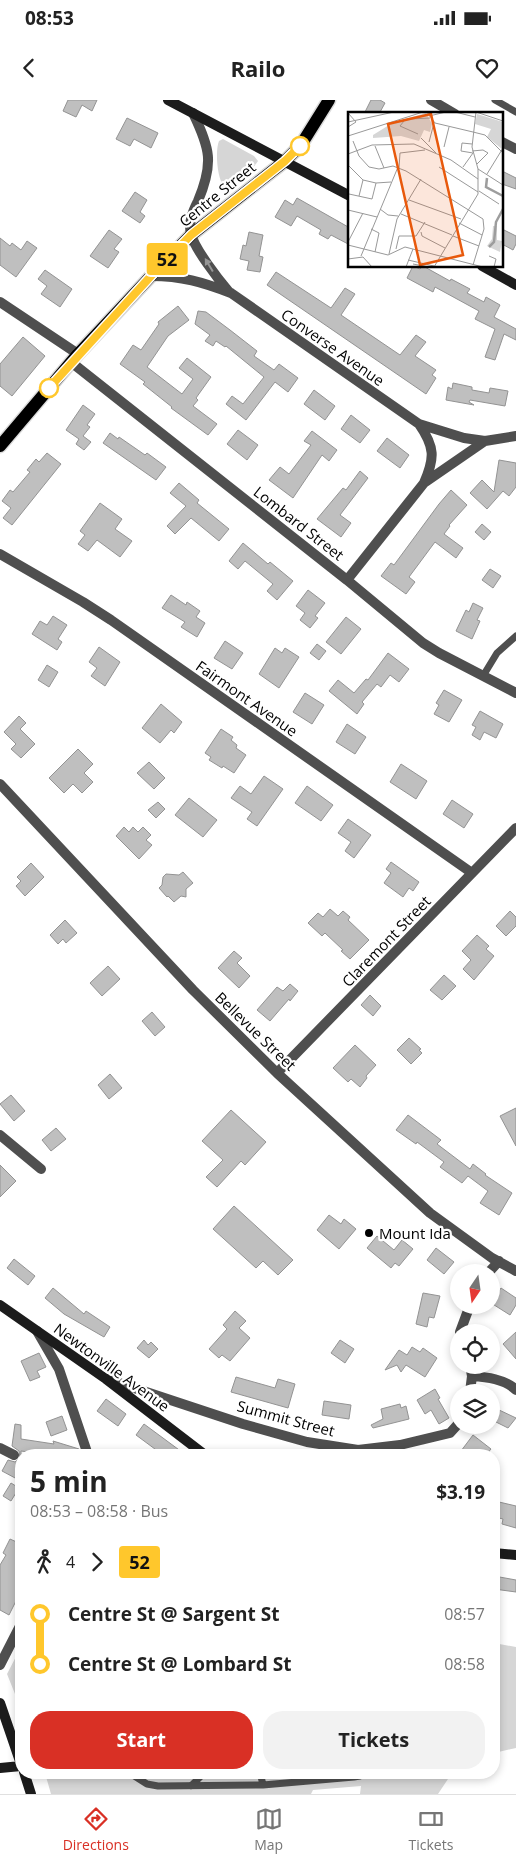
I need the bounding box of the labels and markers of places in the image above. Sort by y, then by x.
unlabelled marker [290,136,310,156]
unlabelled marker [39,378,59,398]
place label: Mount Ida [379,1223,451,1243]
marker: Mount Ida [363,1227,375,1239]

